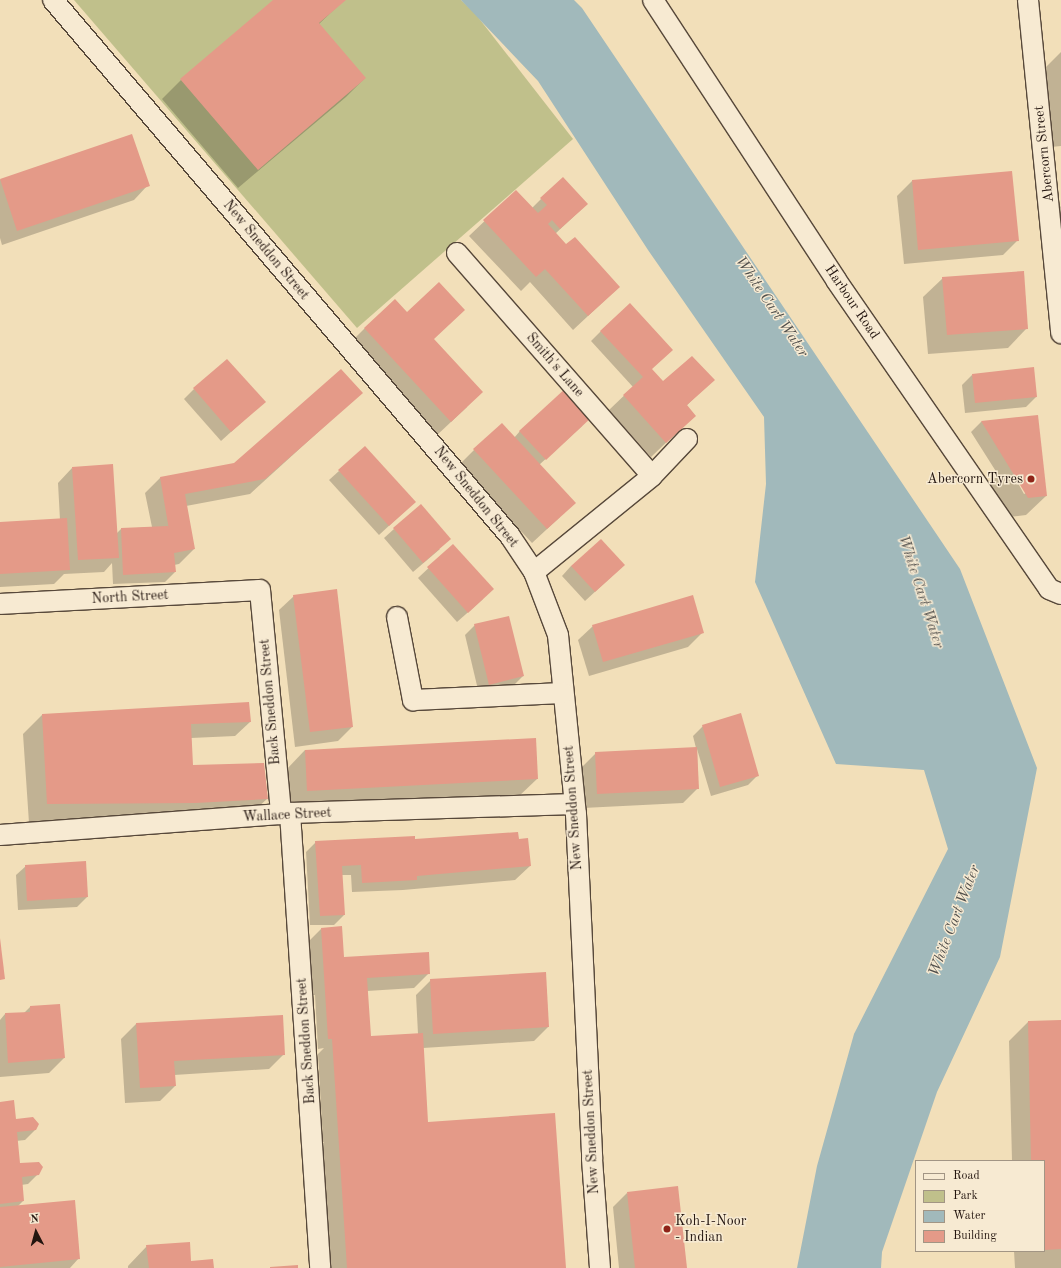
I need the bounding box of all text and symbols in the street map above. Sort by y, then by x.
street label: Abercorn Street [1031,105,1057,203]
street label: New Sneddon Street [219,197,313,303]
water label: White Cart Water [731,253,811,361]
street label: Harbour Road [821,262,883,342]
street label: Smith's Lane [523,329,587,401]
street label: New Sneddon Street [430,443,522,551]
place label: Abercorn Tyres [927,471,1023,487]
marker: Abercorn Tyres [1026,474,1036,484]
water label: White Cart Water [893,533,947,651]
street label: North Street [91,587,169,607]
street label: Back Sneddon Street [256,638,284,766]
street label: New Sneddon Street [560,745,586,871]
street label: Wallace Street [242,804,332,826]
water label: White Cart Water [925,863,985,979]
street label: Back Sneddon Street [293,977,319,1105]
street label: New Sneddon Street [579,1069,603,1195]
legend [915,1160,1045,1252]
text: Road [953,1170,980,1182]
text: Park [953,1190,978,1202]
text: Water [953,1210,985,1222]
north arrow [16,1212,56,1252]
place label: Koh-I-Noor - Indian [675,1213,746,1246]
text: N [30,1214,39,1225]
marker: Koh-I-Noor - Indian [662,1224,672,1234]
text: Building [953,1230,997,1242]

